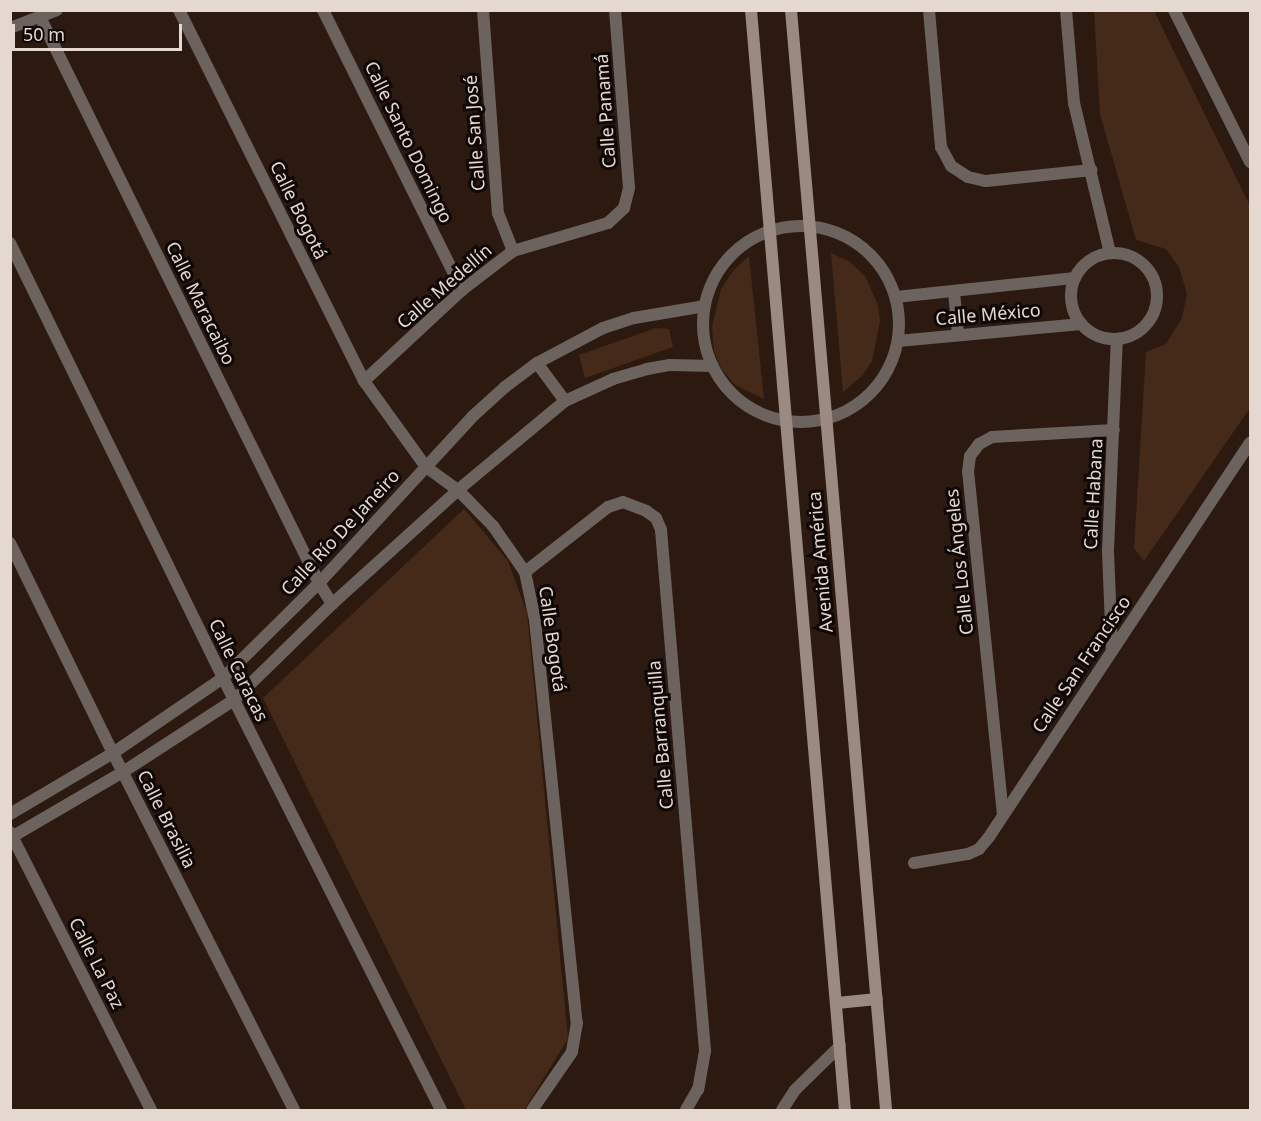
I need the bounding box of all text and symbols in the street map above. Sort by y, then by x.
scale bar [15,12,184,50]
text: 50 m [23,22,65,46]
street label: Calle Panamá [590,53,620,169]
street label: Calle Santo Domingo [360,58,458,226]
street label: Calle San José [459,74,489,192]
street label: Calle Bogotá [266,157,332,263]
street label: Calle Maracaibo [162,238,240,368]
street label: Calle Medellín [392,239,496,333]
street label: Calle México [935,299,1041,329]
street label: Calle Habana [1079,438,1107,550]
street label: Calle Río De Janeiro [276,465,404,599]
street label: Calle Los Ángeles [941,488,977,636]
street label: Avenida América [803,490,837,634]
street label: Calle Bogotá [535,585,571,693]
street label: Calle San Francisco [1027,591,1135,737]
street label: Calle Caracas [205,615,273,725]
street label: Calle Barranquilla [643,660,677,810]
street label: Calle Brasilia [133,766,201,872]
street label: Calle La Paz [65,914,129,1012]

